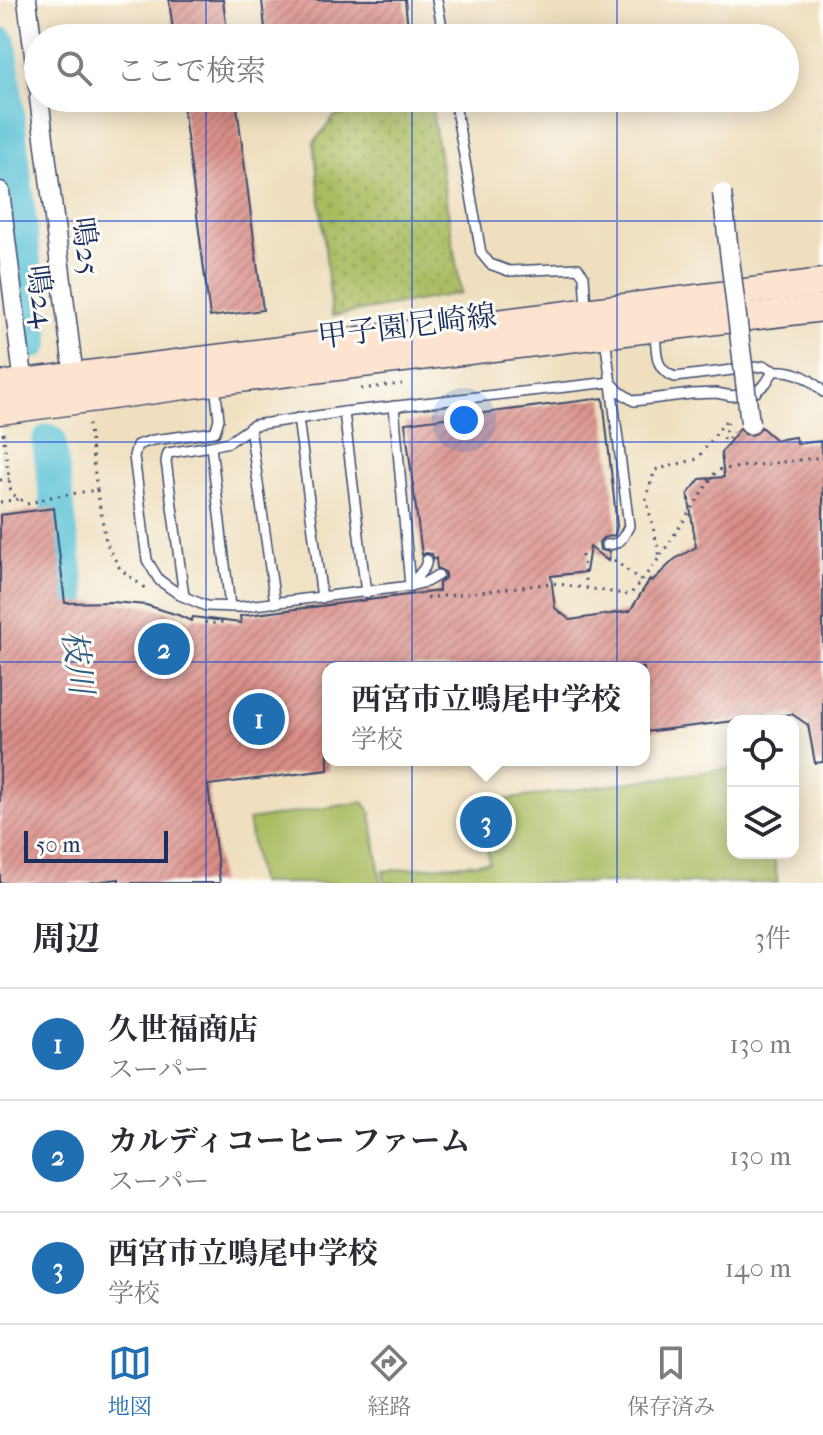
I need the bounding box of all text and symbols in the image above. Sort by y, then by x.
search box [24,24,799,112]
icon: search [52,46,96,90]
text: ここで検索 [116,54,266,89]
street label: 鳴25 [65,215,106,277]
street label: 鳴24 [19,263,62,331]
street label: 甲子園尼崎線 [316,298,499,355]
your location [444,400,484,440]
pin: 2 [138,619,190,679]
water label: 枝川 [55,628,101,699]
popup [322,662,650,766]
text: 西宮市立鳴尾中学校 [351,682,621,717]
pin: 1 [233,689,285,749]
map controls [727,715,799,859]
button: locate [727,715,799,787]
text: 学校 [351,724,403,755]
button: layers [727,787,799,859]
pin: 3 [460,792,512,852]
scale bar [24,827,168,863]
text: 50 m [36,832,81,858]
text: 周辺 [32,919,100,959]
text: 3件 [754,923,791,954]
text: 久世福商店 [108,1012,258,1047]
text: 1 [53,1029,63,1060]
text: 130 m [730,1029,791,1060]
text: スーパー [108,1054,209,1085]
text: カルディコーヒー ファーム [108,1124,470,1159]
text: 2 [51,1141,65,1172]
text: 130 m [730,1141,791,1172]
text: スーパー [108,1166,209,1197]
text: 西宮市立鳴尾中学校 [108,1236,378,1271]
text: 3 [53,1253,63,1284]
text: 140 m [725,1253,791,1284]
text: 学校 [108,1278,160,1309]
tab: 地図 [108,1341,152,1420]
tab: 経路 [367,1341,411,1420]
tab: 保存済み [627,1341,715,1420]

